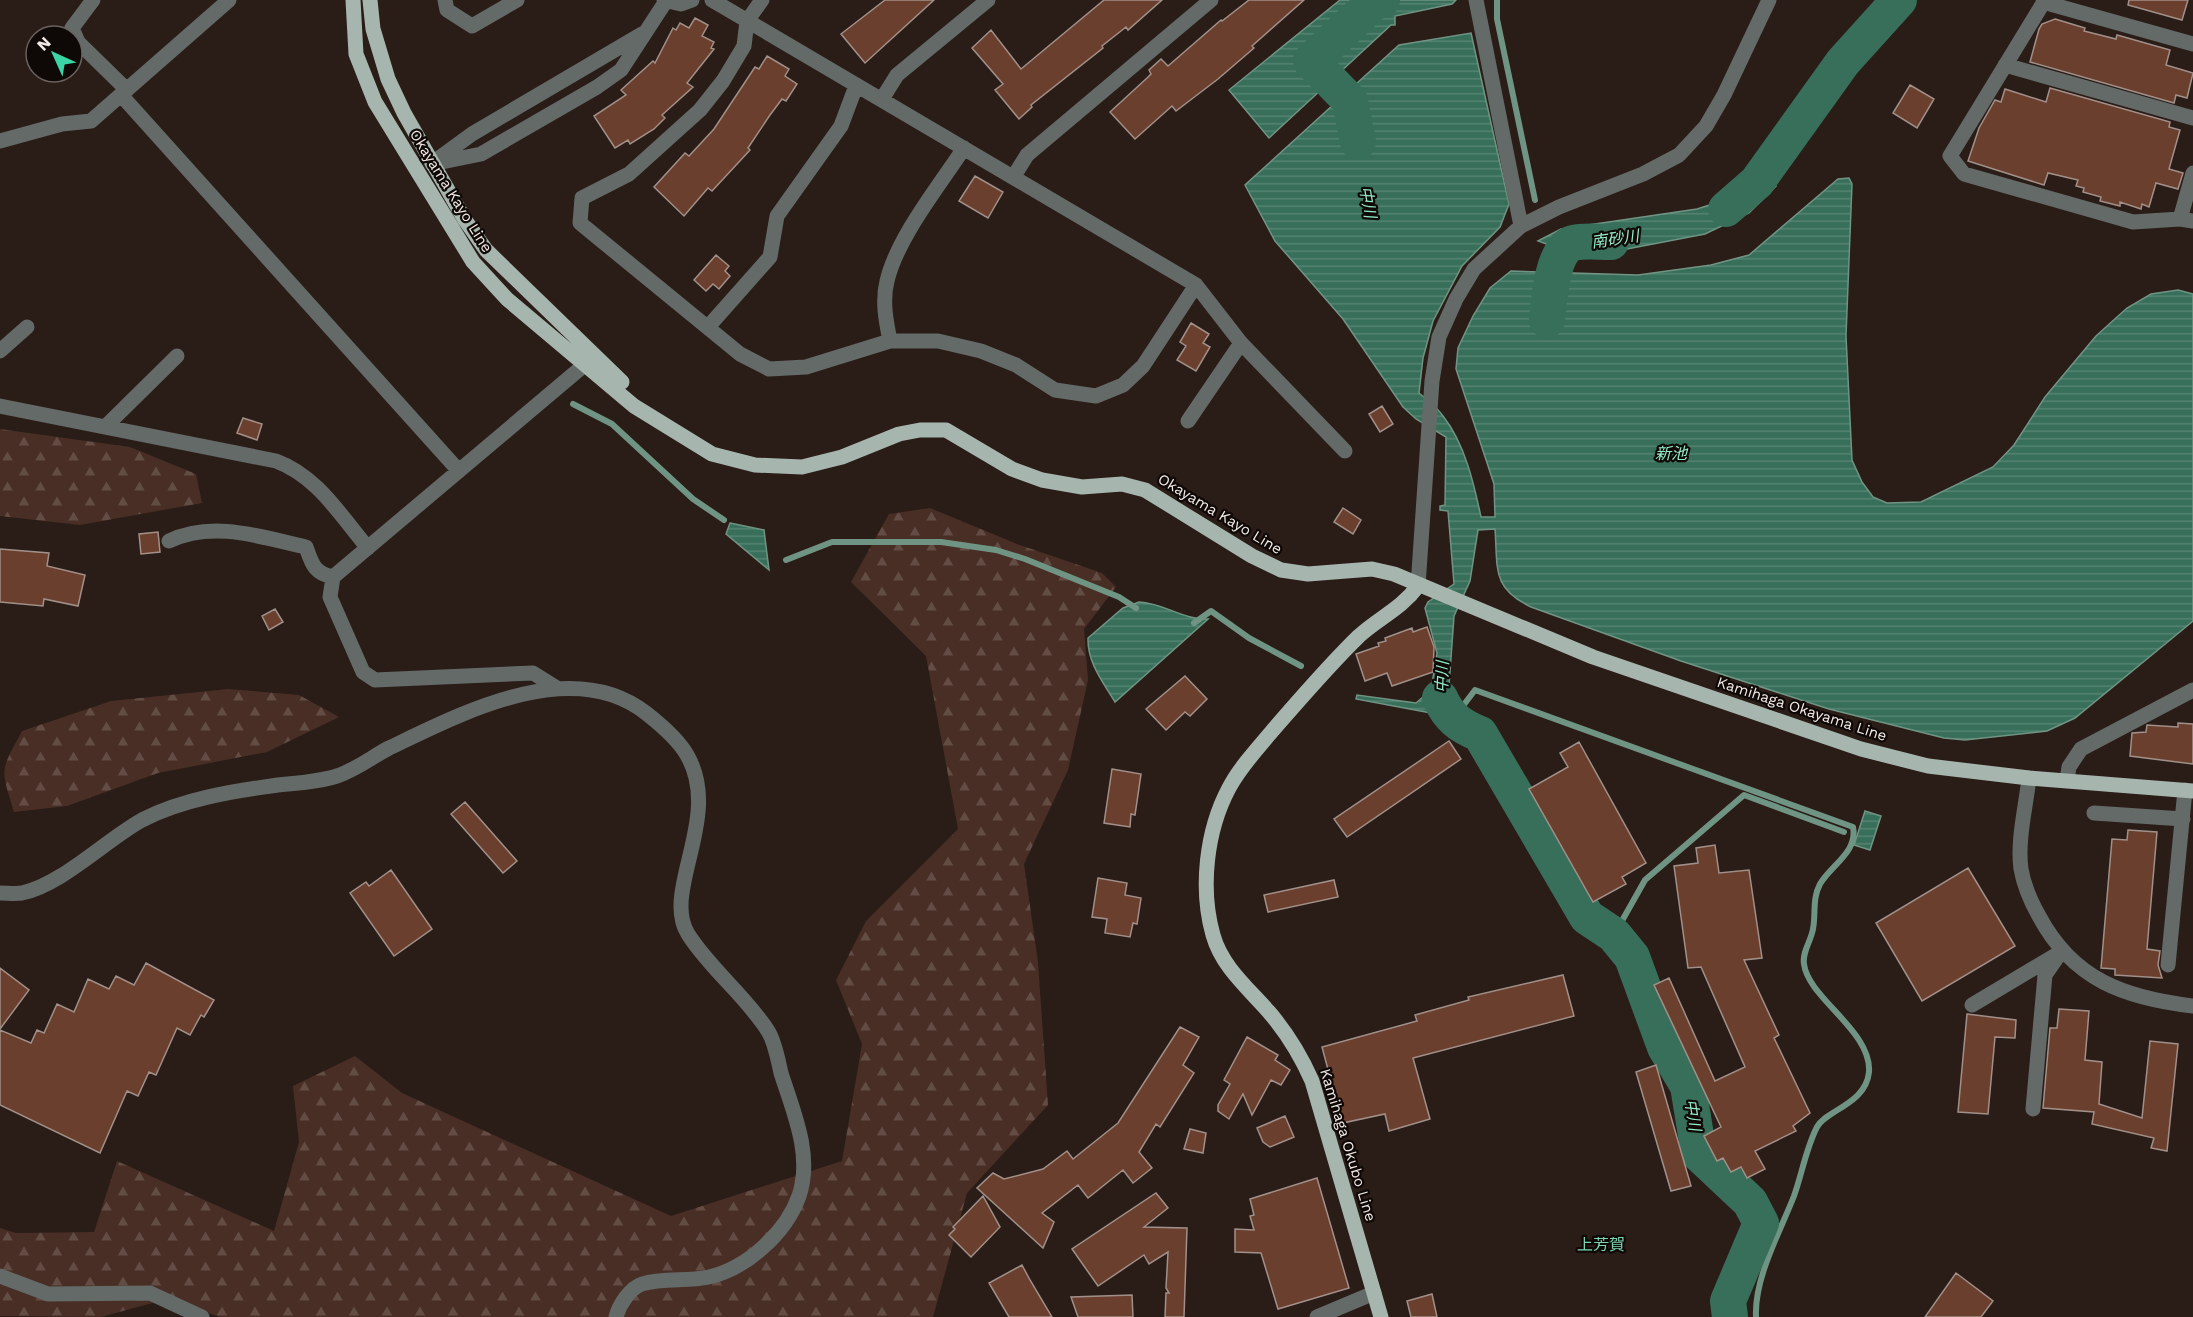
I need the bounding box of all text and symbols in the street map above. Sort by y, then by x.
north arrow [24,24,84,84]
text: N [33,33,55,55]
street label: Okayama Kayo Line [406,126,496,256]
water label: 中川 [1356,185,1380,221]
water label: 南砂川 [1590,226,1642,252]
water label: 新池 [1655,444,1689,463]
street label: Okayama Kayo Line [1155,470,1285,558]
water label: 中川 [1432,659,1452,693]
street label: Kamihaga Okayama Line [1715,673,1889,745]
street label: Kamihaga Okubo Line [1316,1066,1380,1224]
water label: 中川 [1681,1098,1705,1134]
district label: 上芳賀 [1577,1235,1625,1254]

